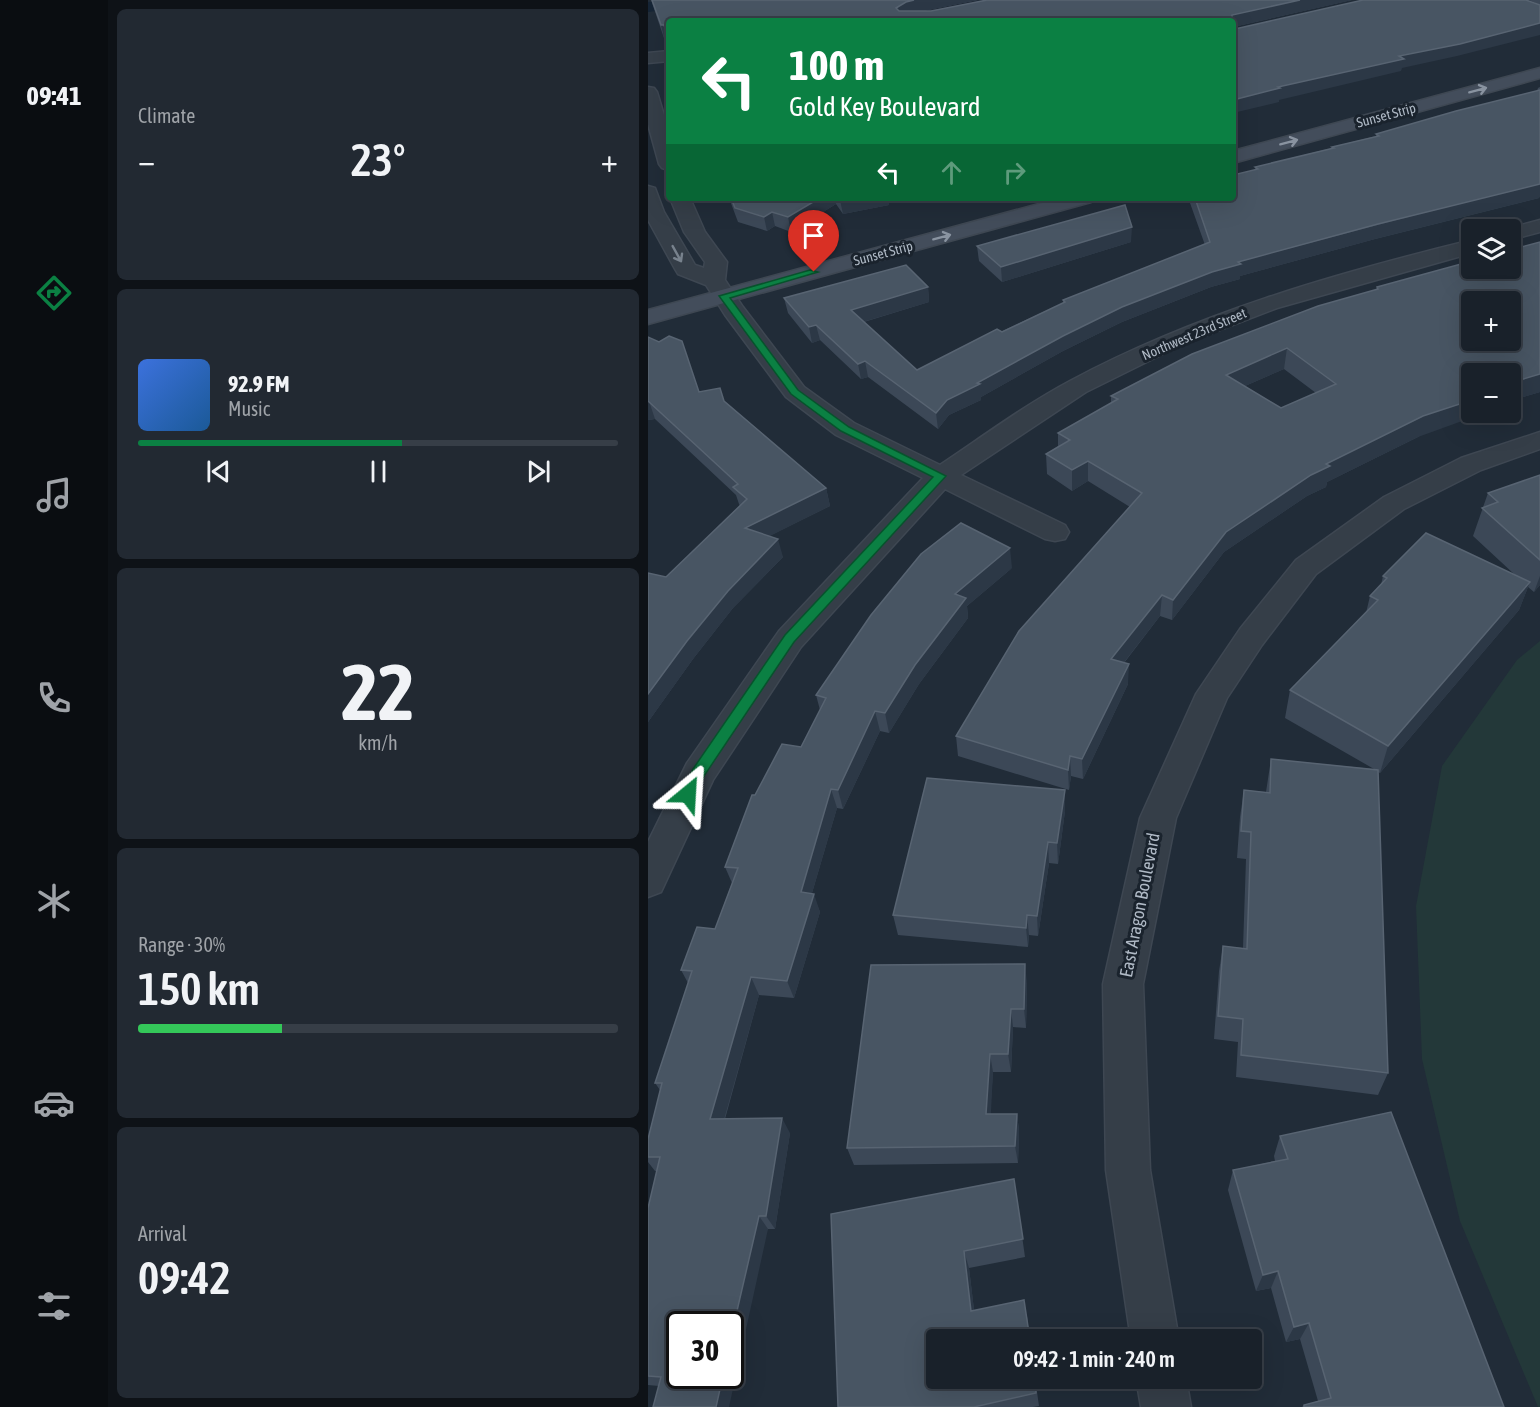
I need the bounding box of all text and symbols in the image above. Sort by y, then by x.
text: 100 m [789,41,884,89]
icon: left [690,42,768,120]
text: 09:41 [26,80,82,111]
one-way arrow [1468,84,1487,96]
text: Gold Key Boulevard [789,91,980,122]
street label: Sunset Strip [1355,99,1418,131]
text: Climate [138,104,195,127]
text: 23° [351,134,405,186]
one-way arrow [1280,136,1299,147]
text: − [138,141,155,179]
text: + [601,141,618,179]
icon: left [872,156,905,189]
icon: ahead [935,156,968,189]
icon: right [998,156,1031,189]
pin [788,210,839,272]
icon: arrive [797,219,830,252]
map controls [1461,219,1521,423]
button: layers [1461,219,1521,279]
one-way arrow [932,230,951,242]
street label: Sunset Strip [852,237,915,269]
one-way arrow [672,245,684,262]
icon: directions [33,272,75,314]
button: + [1461,291,1521,351]
street label: Northwest 23rd Street [1139,305,1249,363]
button: − [1461,363,1521,423]
text: 92.9 FM [228,371,290,397]
text: Music [228,397,270,420]
icon: previous [202,455,235,488]
icon: pause [362,455,395,488]
icon: next [522,455,555,488]
icon: music [33,474,75,516]
text: 22 [341,647,415,737]
icon: phone [33,677,75,719]
text: km/h [358,731,398,754]
position arrow [656,762,720,826]
street label: East Aragon Boulevard [1115,831,1164,979]
icon: climate [33,880,75,922]
text: Range · 30% [138,933,225,956]
text: 150 km [138,963,260,1015]
icon: car [33,1082,75,1124]
text: Arrival [138,1222,187,1245]
text: 09:42 [138,1252,231,1304]
icon: filters [33,1285,75,1327]
speed limit sign: 30 [666,1311,744,1389]
text: 09:42 · 1 min · 240 m [1013,1346,1175,1372]

